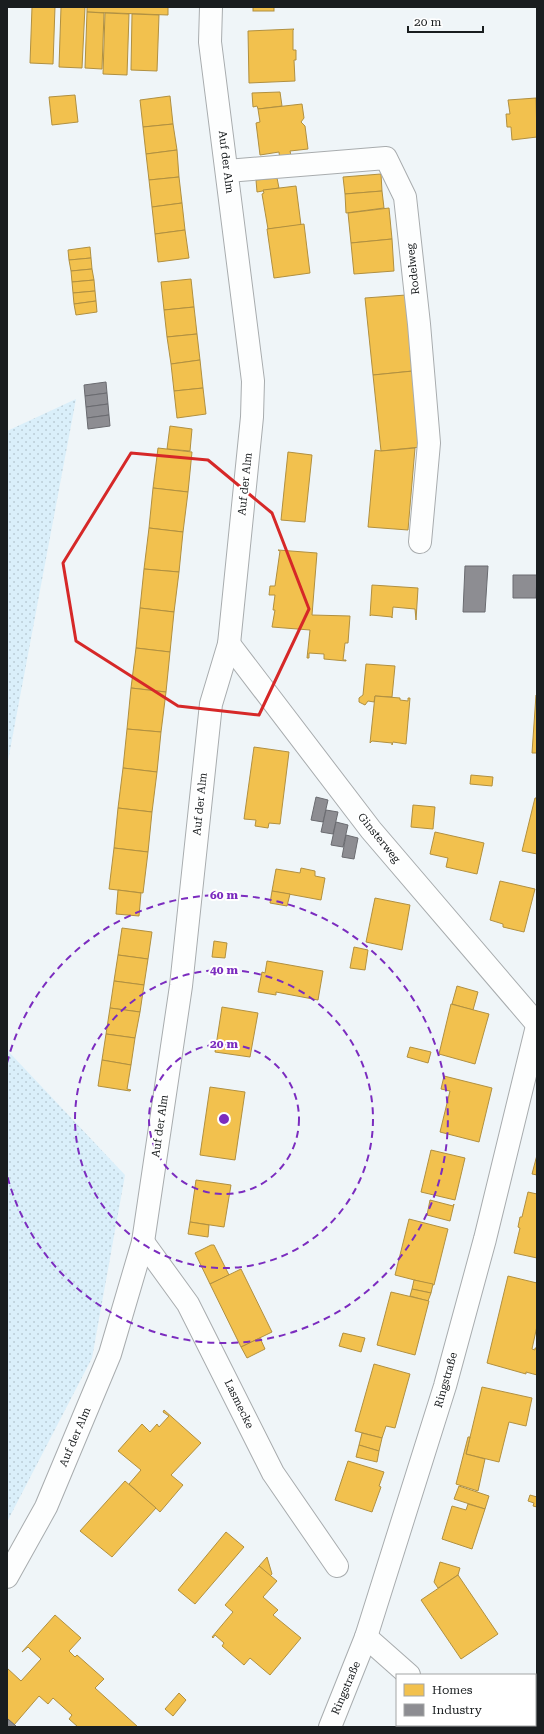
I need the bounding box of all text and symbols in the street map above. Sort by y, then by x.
scale bar [408,8,483,34]
text: 20 m [414,15,441,29]
street label: Auf der Alm [216,130,236,194]
street label: Rodelweg [404,242,422,295]
street label: Auf der Alm [235,452,255,516]
street label: Auf der Alm [190,772,210,836]
street label: Ginsterweg [355,811,403,866]
text: 60 m [210,888,238,902]
text: 40 m [210,963,238,977]
text: 20 m [210,1037,238,1051]
street label: Auf der Alm [149,1094,171,1158]
centre of rings [217,1112,231,1126]
street label: Ringstraße [432,1351,460,1409]
street label: Lasmecke [222,1377,256,1431]
street label: Auf der Alm [57,1405,93,1469]
street label: Ringstraße [329,1659,363,1717]
legend [396,1674,536,1726]
text: Homes [432,1683,473,1697]
text: Industry [432,1703,483,1717]

